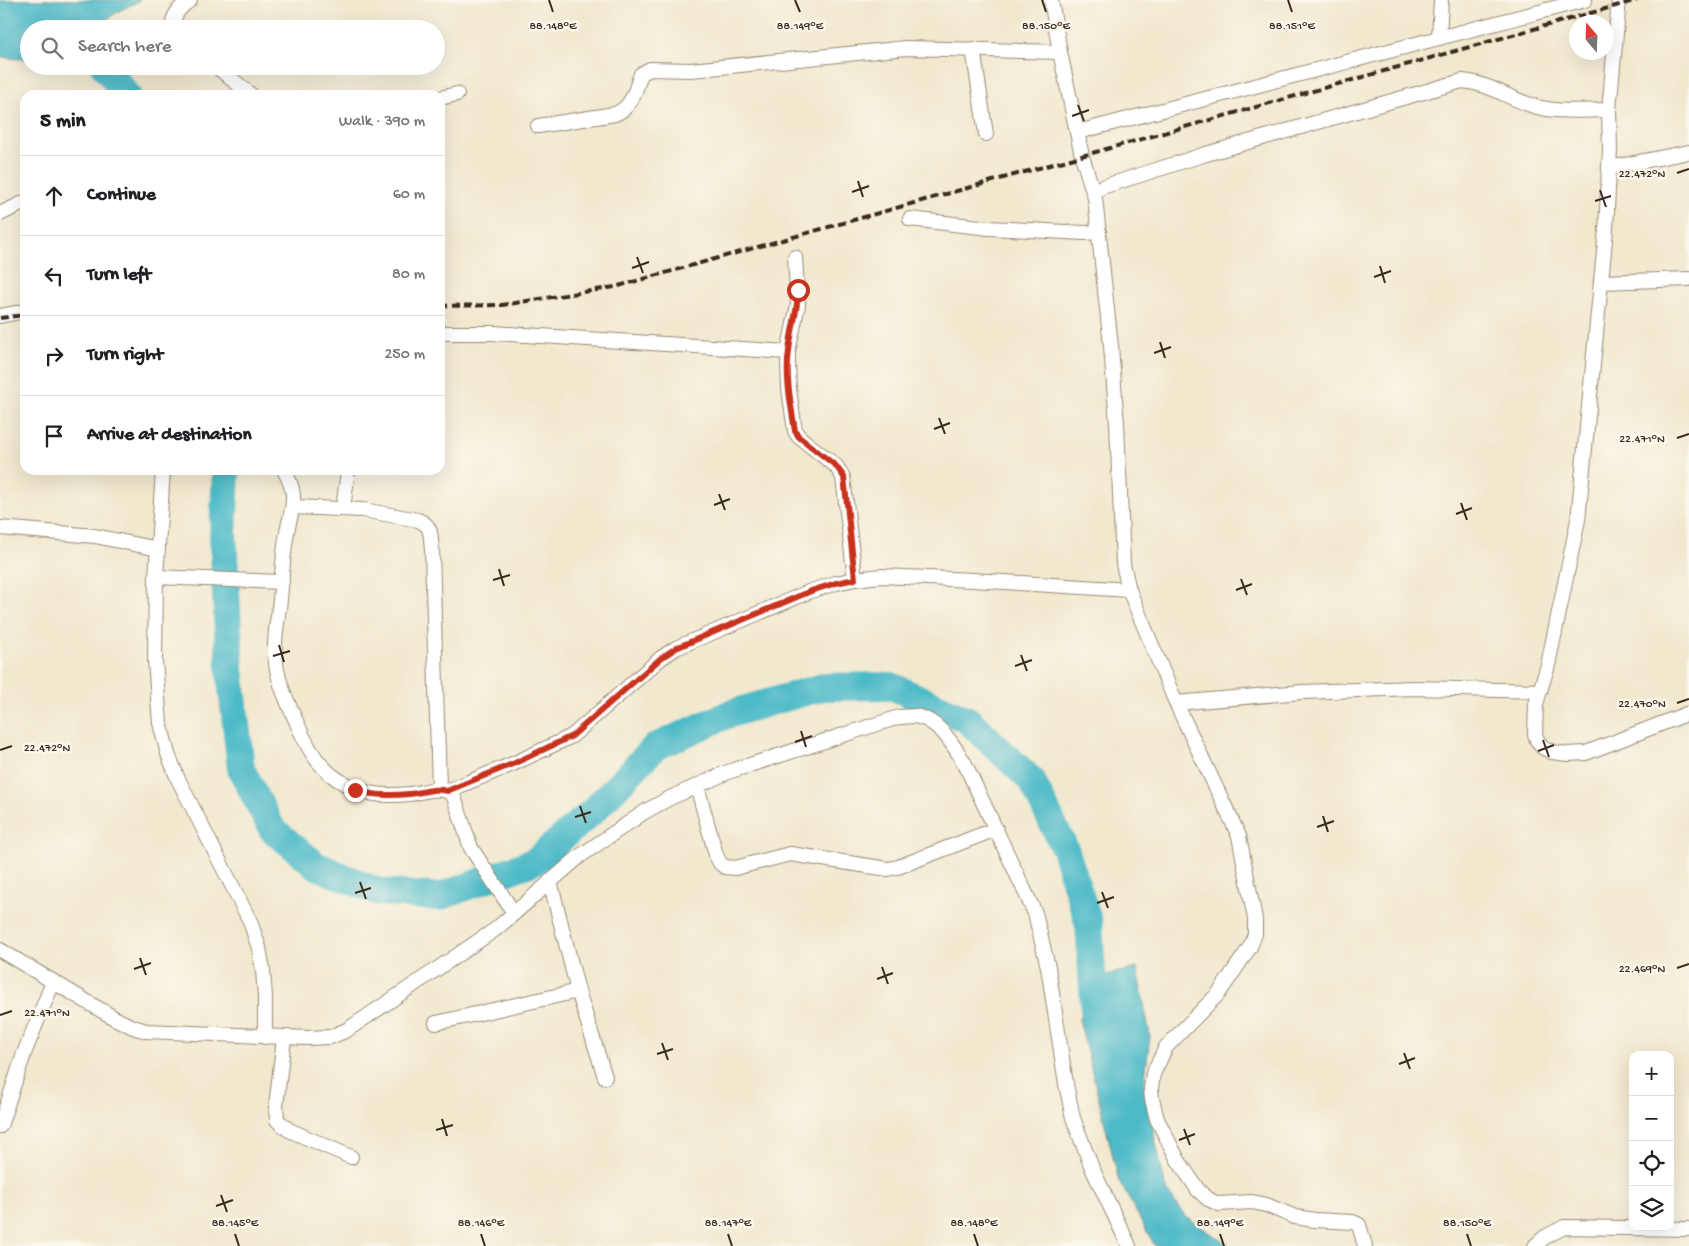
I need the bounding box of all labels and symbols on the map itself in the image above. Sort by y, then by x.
north arrow [1569,15,1614,60]
text: 88.148°E [530,20,577,34]
text: 88.149°E [777,20,824,34]
text: 88.150°E [1022,20,1070,34]
text: 88.151°E [1269,20,1315,34]
text: 22.472°N [1619,168,1665,182]
route start [787,279,810,302]
text: 22.471°N [1619,433,1665,447]
text: 22.470°N [1618,698,1666,712]
text: 22.472°N [24,742,70,756]
route end [344,779,367,802]
text: 22.469°N [1619,963,1665,977]
text: 22.471°N [24,1007,70,1021]
text: 88.145°E [212,1217,259,1231]
text: 88.146°E [458,1217,505,1231]
text: 88.147°E [705,1217,752,1231]
text: 88.148°E [951,1217,998,1231]
text: 88.149°E [1197,1217,1244,1231]
text: 88.150°E [1443,1217,1491,1231]

